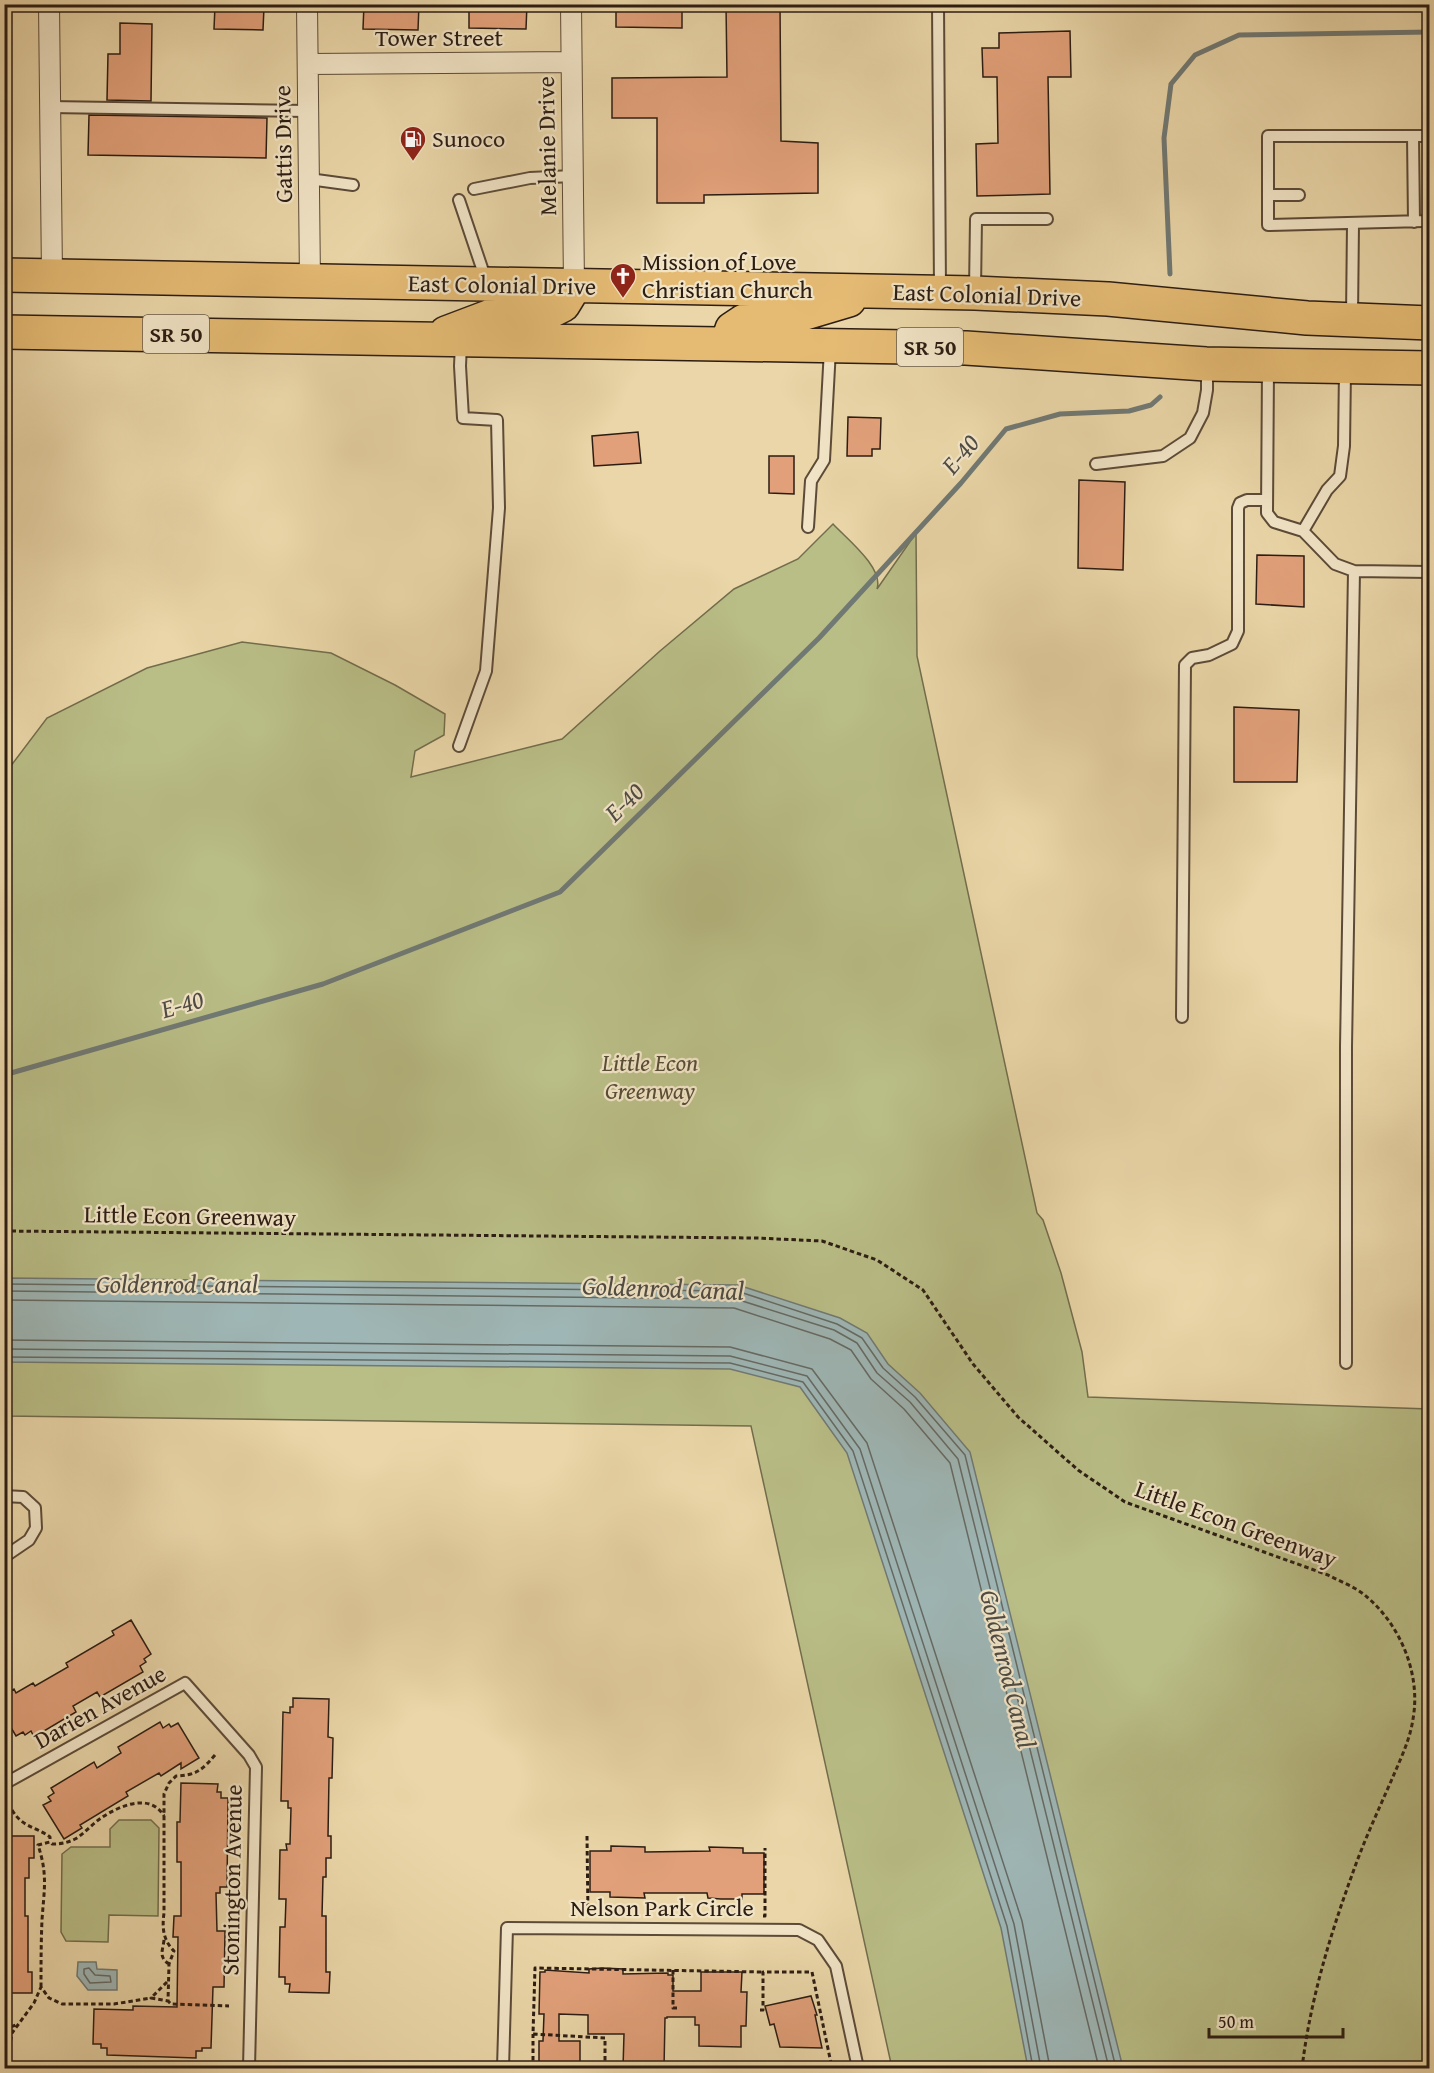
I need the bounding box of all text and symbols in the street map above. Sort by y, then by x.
street label: Tower Street [375,20,504,55]
street label: Melanie Drive [528,76,565,216]
street label: Gattis Drive [264,85,301,203]
place label: Sunoco [432,121,505,156]
fuel station icon: Sunoco [398,124,428,162]
place label: Mission of Love Christian Church [642,244,813,307]
church icon: Mission of Love Christian Church [608,261,638,299]
street label: East Colonial Drive [407,265,597,304]
street label: East Colonial Drive [892,274,1082,315]
road number: SR 50 [143,315,209,353]
road number: SR 50 [897,328,963,366]
water label: E-40 [930,425,988,483]
water label: E-40 [594,773,653,831]
water label: E-40 [155,979,208,1028]
park label: Little Econ Greenway [601,1045,698,1108]
street label: Little Econ Greenway [84,1196,296,1235]
water label: Goldenrod Canal [96,1264,258,1303]
water label: Goldenrod Canal [581,1265,745,1310]
street label: Little Econ Greenway [1131,1471,1342,1576]
water label: Goldenrod Canal [970,1586,1047,1752]
street label: Darien Avenue [27,1656,172,1757]
street label: Stonington Avenue [212,1784,251,1976]
street label: Nelson Park Circle [570,1890,754,1925]
scale bar [1209,2001,1342,2039]
text: 50 m [1218,2008,1254,2035]

